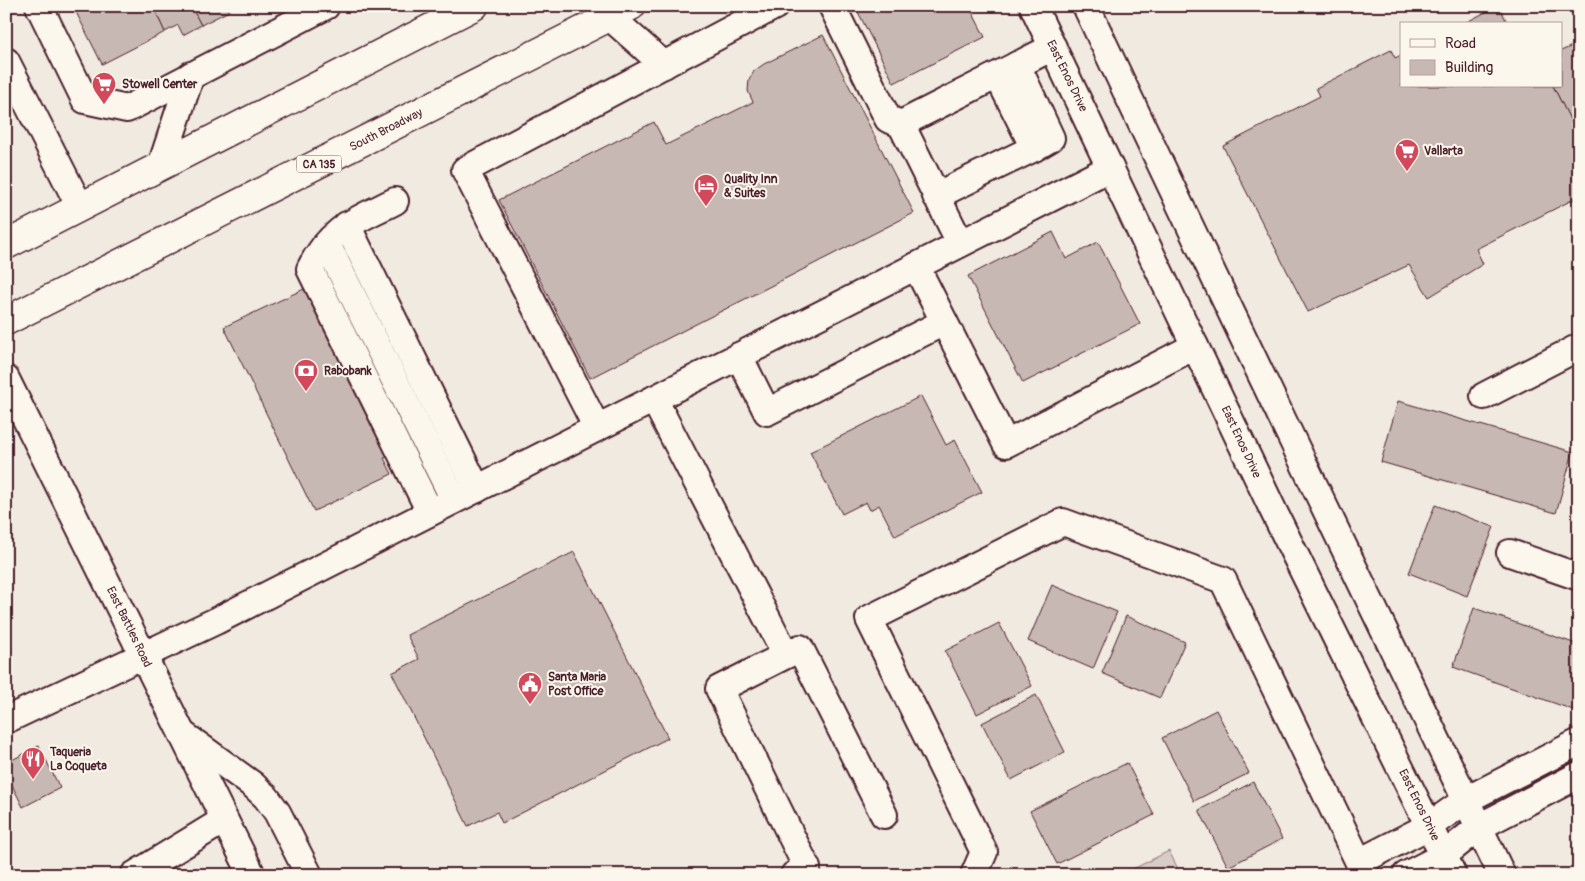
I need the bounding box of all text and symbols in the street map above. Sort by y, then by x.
legend [1400,22,1562,88]
text: Road [1445,34,1476,53]
street label: East Enos Drive [1043,38,1091,114]
text: Building [1445,58,1493,77]
supermarket icon: Stowell Center [91,71,117,105]
place label: Stowell Center [122,77,198,92]
street label: South Broadway [347,105,425,155]
supermarket icon: Vallarta [1394,138,1420,172]
place label: Vallarta [1424,144,1463,159]
road number: CA 135 [296,156,342,172]
place label: Quality Inn & Suites [724,172,778,201]
hotel icon: Quality Inn & Suites [693,173,719,207]
bank icon: Rabobank [293,358,319,392]
place label: Rabobank [324,364,373,379]
street label: East Enos Drive [1218,404,1264,481]
street label: East Battles Road [103,584,155,670]
place label: Santa Maria Post Office [548,670,607,699]
public building icon: Santa Maria Post Office [517,671,543,705]
place label: Taqueria La Coqueta [49,745,107,774]
restaurant icon: Taqueria La Coqueta [20,746,46,780]
street label: East Enos Drive [1395,767,1443,843]

